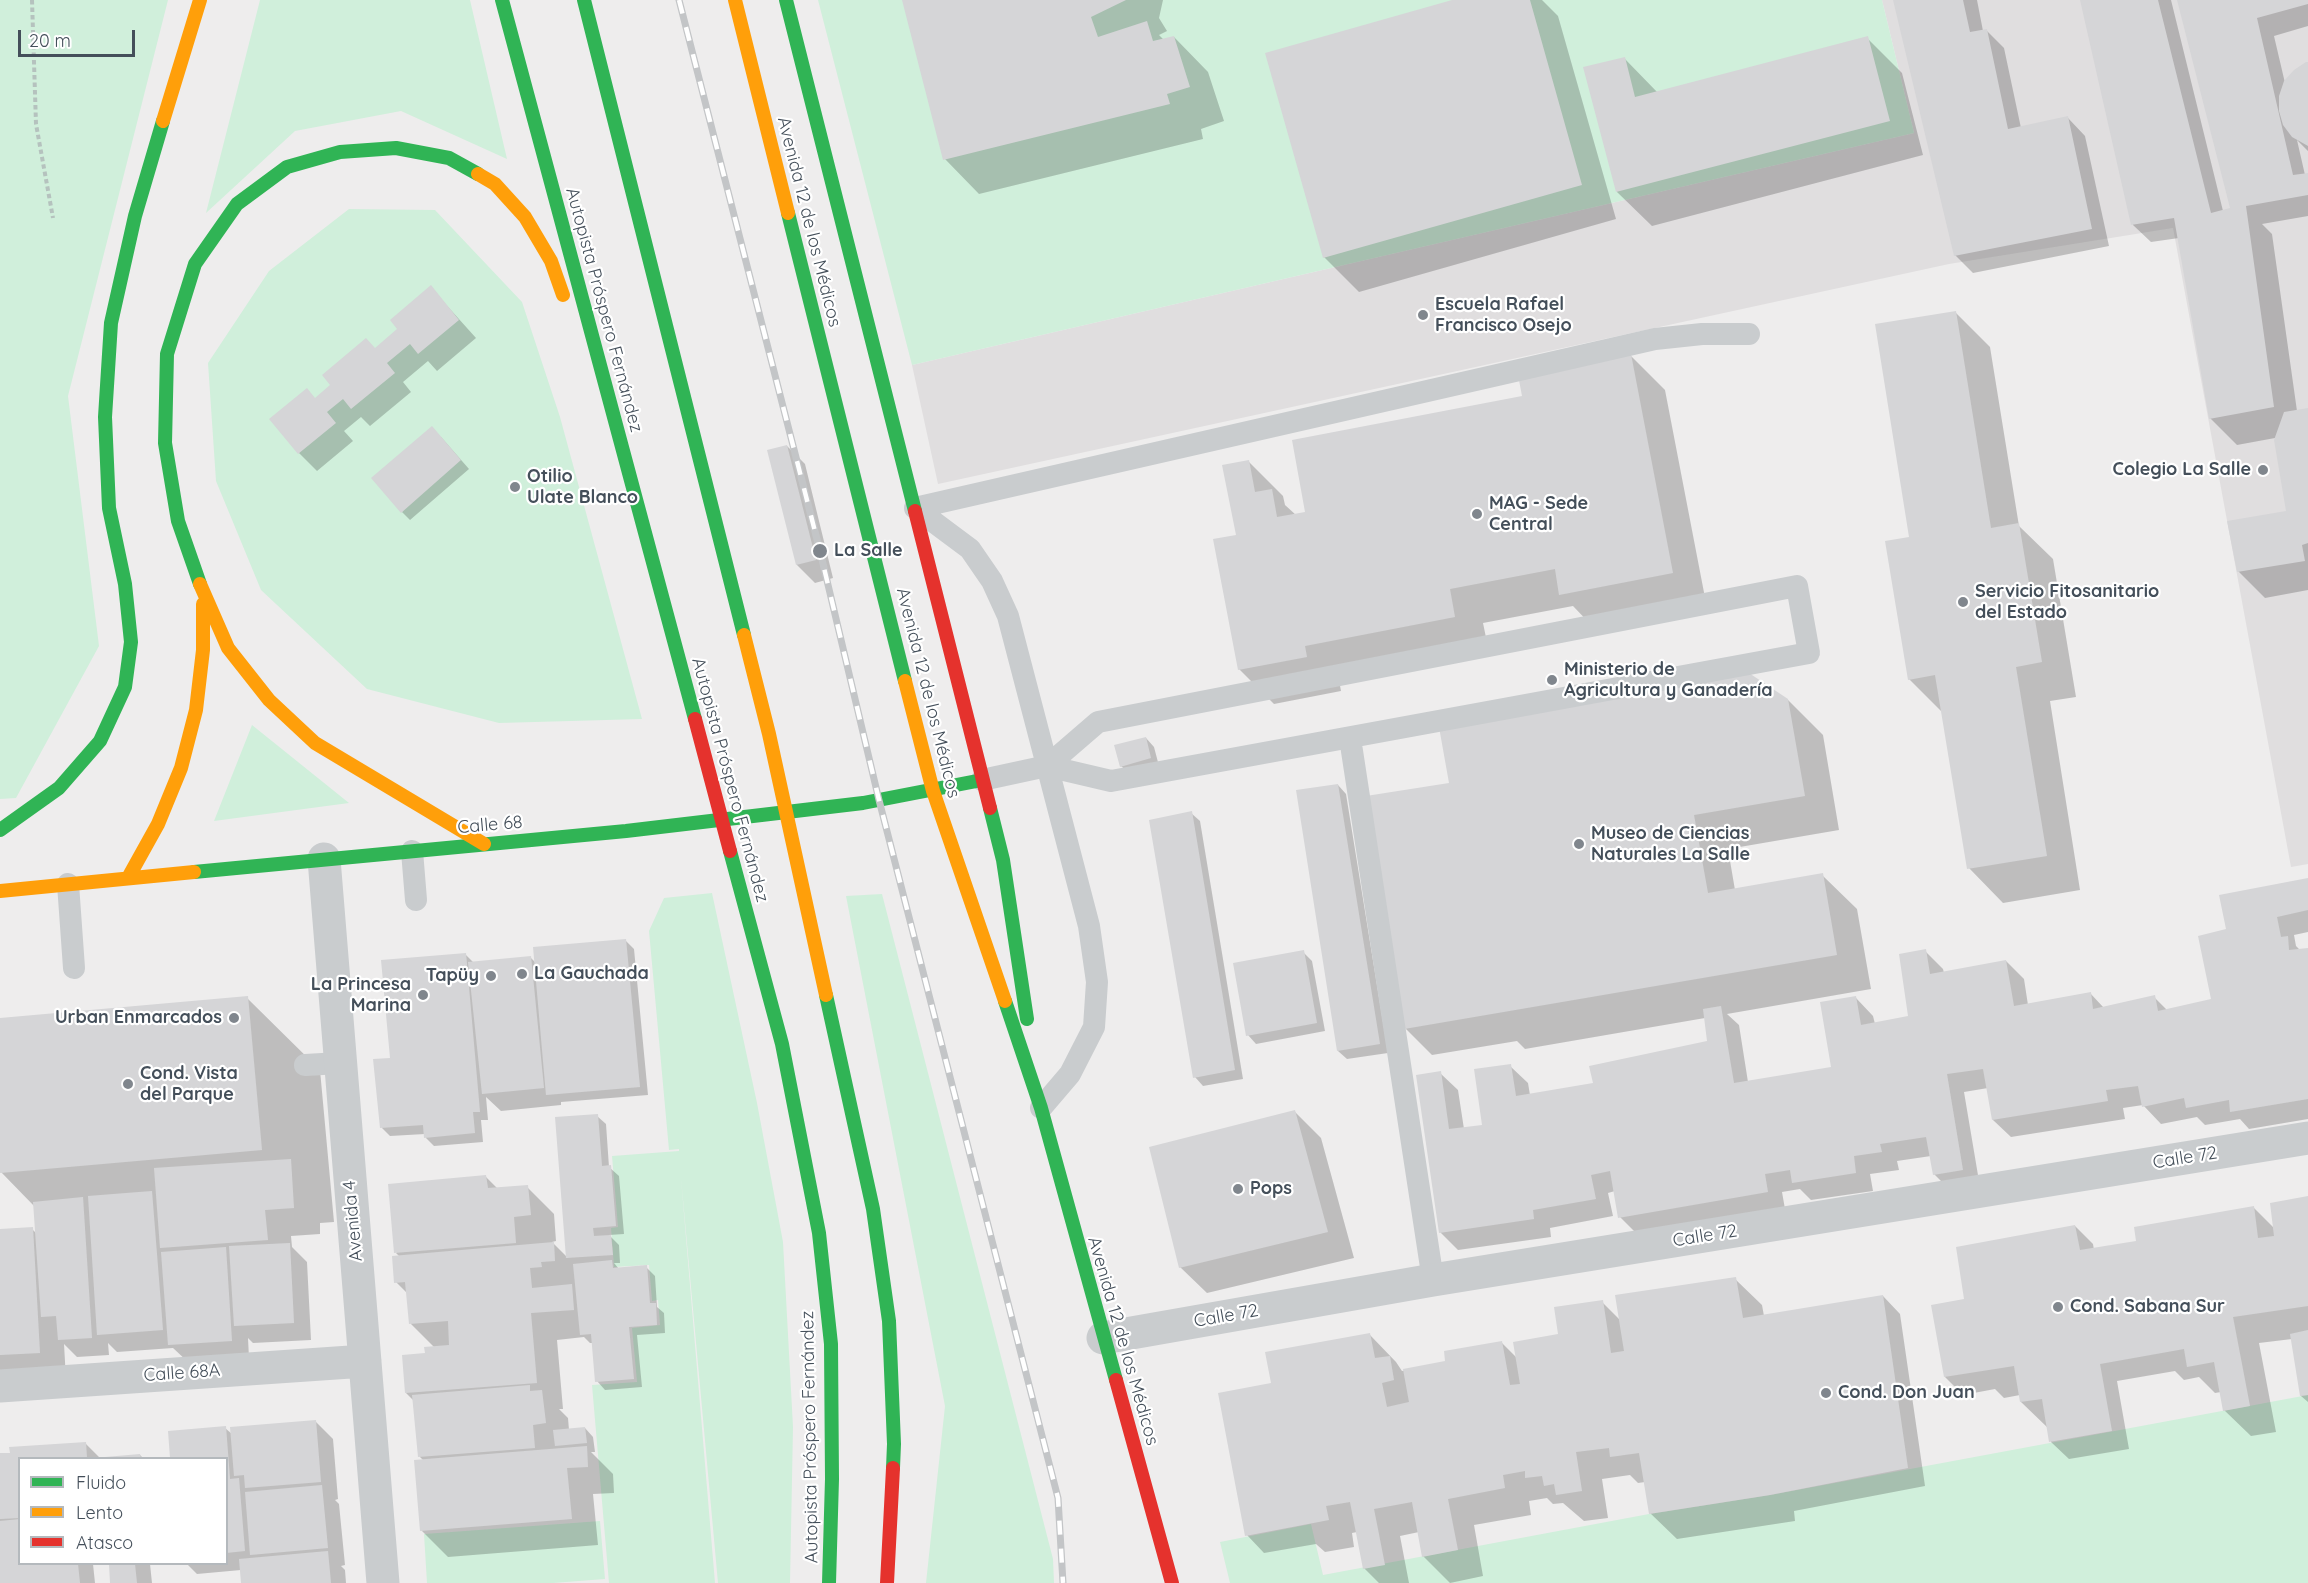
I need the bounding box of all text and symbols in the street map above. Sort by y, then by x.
scale bar [21,18,138,56]
text: 20 m [29,29,71,52]
street label: Avenida 12 de los Médicos [772,115,846,329]
street label: Autopista Próspero Fernández [561,185,647,435]
place label: Escuela Rafael Francisco Osejo [1435,294,1572,336]
marker: Escuela Rafael Francisco Osejo [1416,308,1430,322]
place label: Colegio La Salle [2113,459,2251,481]
marker: Colegio La Salle [2256,463,2270,477]
place label: Otilio Ulate Blanco [527,466,638,508]
marker: Otilio Ulate Blanco [508,480,522,494]
place label: MAG - Sede Central [1489,493,1588,536]
marker: MAG - Sede Central [1470,507,1484,521]
place label: La Salle [834,540,903,562]
marker: La Salle [811,542,829,560]
place label: Servicio Fitosanitario del Estado [1975,581,2159,624]
street label: Avenida 12 de los Médicos [891,586,965,800]
marker: Servicio Fitosanitario del Estado [1956,595,1970,609]
street label: Autopista Próspero Fernández [687,655,773,905]
place label: Ministerio de Agricultura y Ganadería [1564,659,1773,702]
marker: Ministerio de Agricultura y Ganadería [1545,673,1559,687]
street label: Calle 68 [457,811,523,839]
place label: Museo de Ciencias Naturales La Salle [1591,823,1750,866]
marker: Museo de Ciencias Naturales La Salle [1572,837,1586,851]
place label: La Gauchada [534,963,649,985]
place label: Tapüy [426,965,479,987]
marker: La Gauchada [515,967,529,981]
marker: Tapüy [484,969,498,983]
place label: La Princesa Marina [311,974,411,1016]
marker: La Princesa Marina [416,988,430,1002]
place label: Urban Enmarcados [55,1007,222,1029]
marker: Urban Enmarcados [227,1011,241,1025]
place label: Cond. Vista del Parque [140,1063,238,1106]
marker: Cond. Vista del Parque [121,1077,135,1091]
street label: Calle 72 [2151,1142,2219,1174]
place label: Pops [1250,1178,1292,1200]
street label: Avenida 4 [339,1180,367,1262]
marker: Pops [1231,1182,1245,1196]
street label: Calle 72 [1671,1220,1739,1252]
street label: Avenida 12 de los Médicos [1083,1234,1163,1448]
place label: Cond. Sabana Sur [2070,1296,2225,1318]
street label: Calle 72 [1192,1300,1260,1332]
marker: Cond. Sabana Sur [2051,1300,2065,1314]
street label: Autopista Próspero Fernández [797,1311,823,1563]
street label: Calle 68A [143,1360,221,1386]
place label: Cond. Don Juan [1838,1382,1975,1404]
marker: Cond. Don Juan [1819,1386,1833,1400]
legend [18,1457,228,1565]
text: Fluido [76,1471,126,1494]
text: Lento [76,1501,123,1524]
text: Atasco [76,1531,133,1554]

